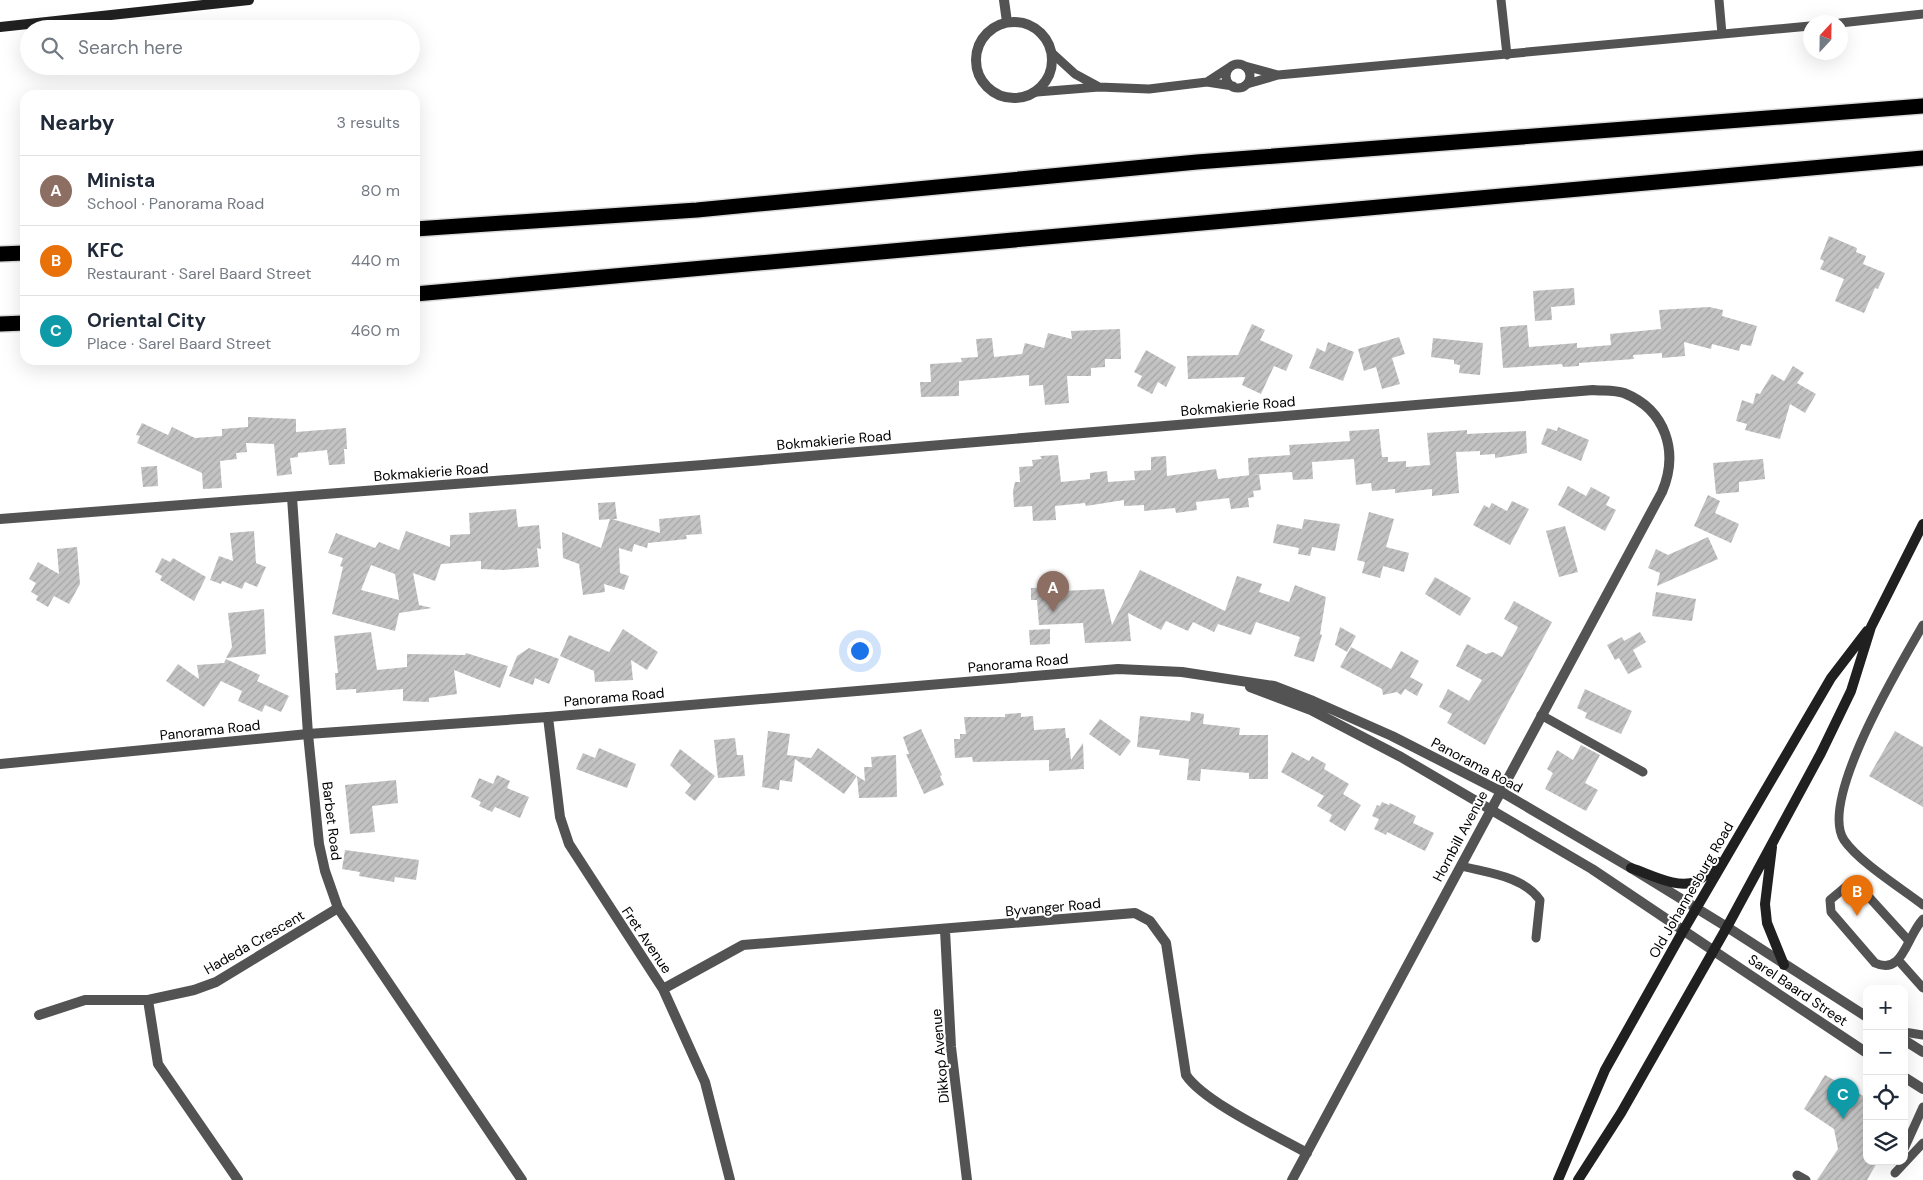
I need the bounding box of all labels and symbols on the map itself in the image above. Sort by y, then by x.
north arrow [1803,15,1848,60]
street label: Bokmakierie Road [1180,392,1296,420]
street label: Bokmakierie Road [776,426,892,454]
street label: Bokmakierie Road [373,459,489,485]
pin: A [1037,571,1069,612]
your location [847,638,873,664]
street label: Panorama Road [967,650,1069,676]
street label: Panorama Road [563,684,665,710]
street label: Panorama Road [159,716,261,744]
street label: Panorama Road [1428,733,1526,797]
street label: Barbet Road [318,780,346,862]
street label: Hornbill Avenue [1428,787,1492,885]
street label: Old Johannesburg Road [1645,819,1737,961]
pin: B [1841,875,1873,916]
street label: Byvanger Road [1004,894,1102,920]
street label: Fret Avenue [618,903,676,977]
street label: Hadeda Crescent [200,906,308,978]
street label: Sarel Baard Street [1745,950,1851,1030]
street label: Dikkop Avenue [927,1008,953,1104]
pin: C [1827,1078,1859,1119]

